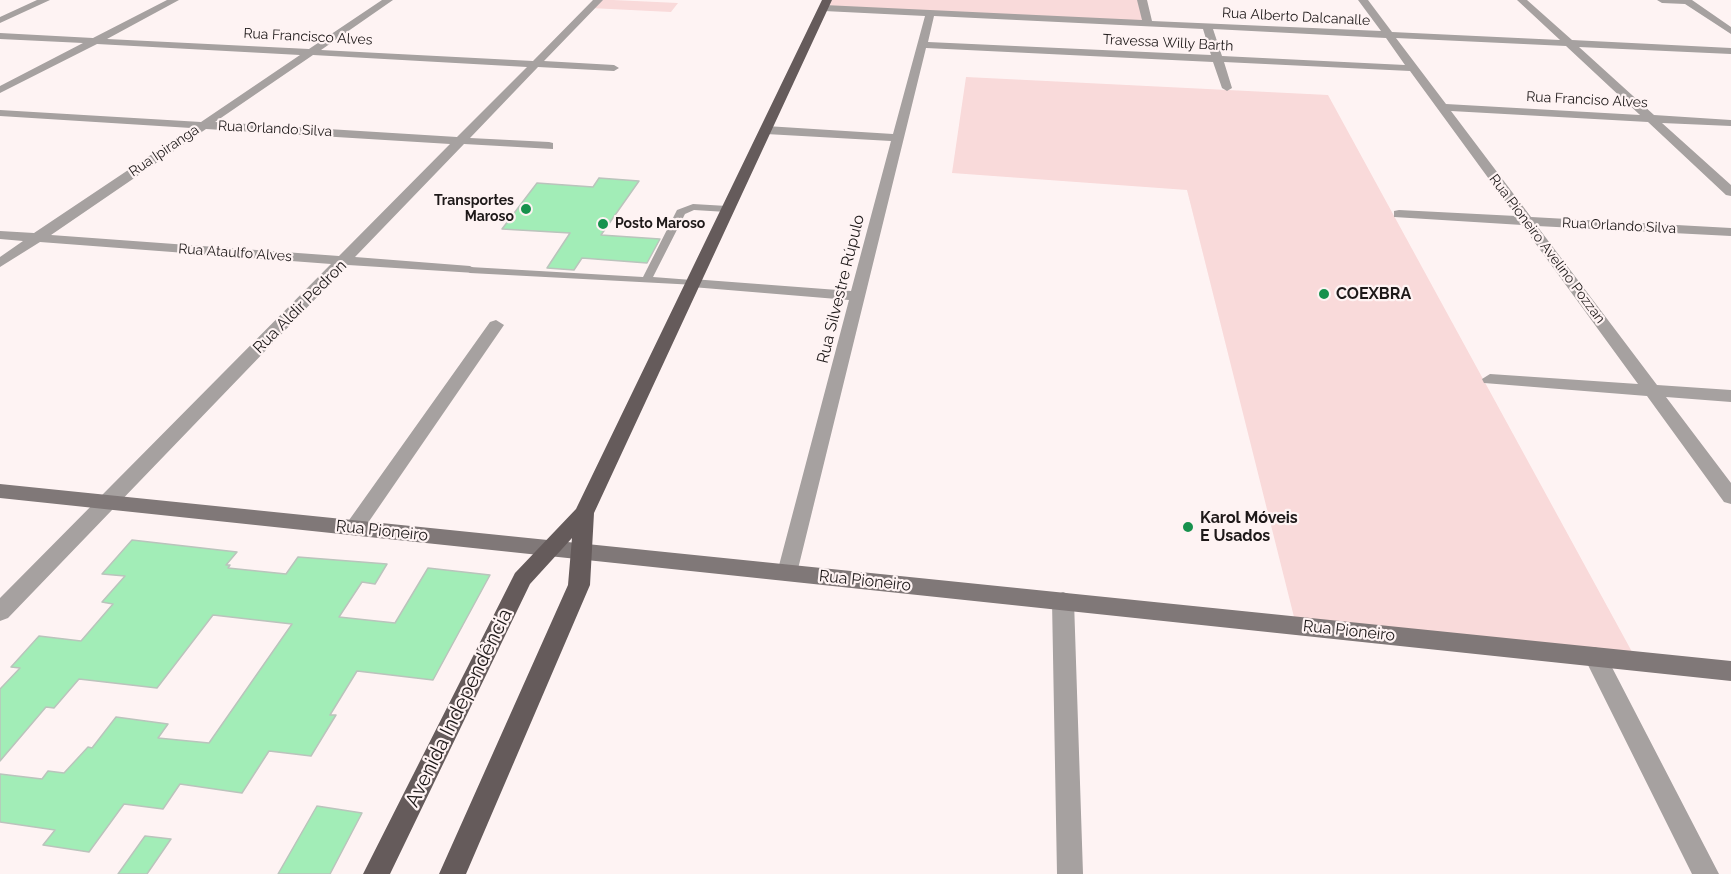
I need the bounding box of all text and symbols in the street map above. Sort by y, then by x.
street label: Rua Alberto Dalcanalle [1221,5,1371,29]
street label: Rua Francisco Alves [243,25,373,49]
street label: Travessa Willy Barth [1102,31,1234,55]
street label: Rua Franciso Alves [1526,88,1648,112]
street label: Rua Orlando Silva [218,118,332,140]
street label: Rua Ipiranga [126,121,202,181]
street label: Rua Pioneiro Avelino Pozzan [1485,171,1609,327]
place label: Transportes Maroso [434,193,514,226]
marker: Transportes Maroso [519,202,533,216]
street label: Rua Silvestre Rúpulo [813,213,869,365]
street label: Rua Orlando Silva [1562,215,1676,237]
place label: Posto Maroso [615,216,705,232]
marker: Posto Maroso [596,217,610,231]
street label: Rua Ataulfo Alves [178,241,292,265]
street label: Rua Aldir Pedron [249,256,351,358]
place label: COEXBRA [1336,284,1411,304]
marker: COEXBRA [1317,287,1331,301]
place label: Karol Móveis E Usados [1200,508,1298,546]
street label: Rua Pioneiro [335,517,429,545]
marker: Karol Móveis E Usados [1181,520,1195,534]
street label: Rua Pioneiro [818,567,912,595]
street label: Avenida Independência [400,605,518,811]
street label: Rua Pioneiro [1302,617,1396,645]

